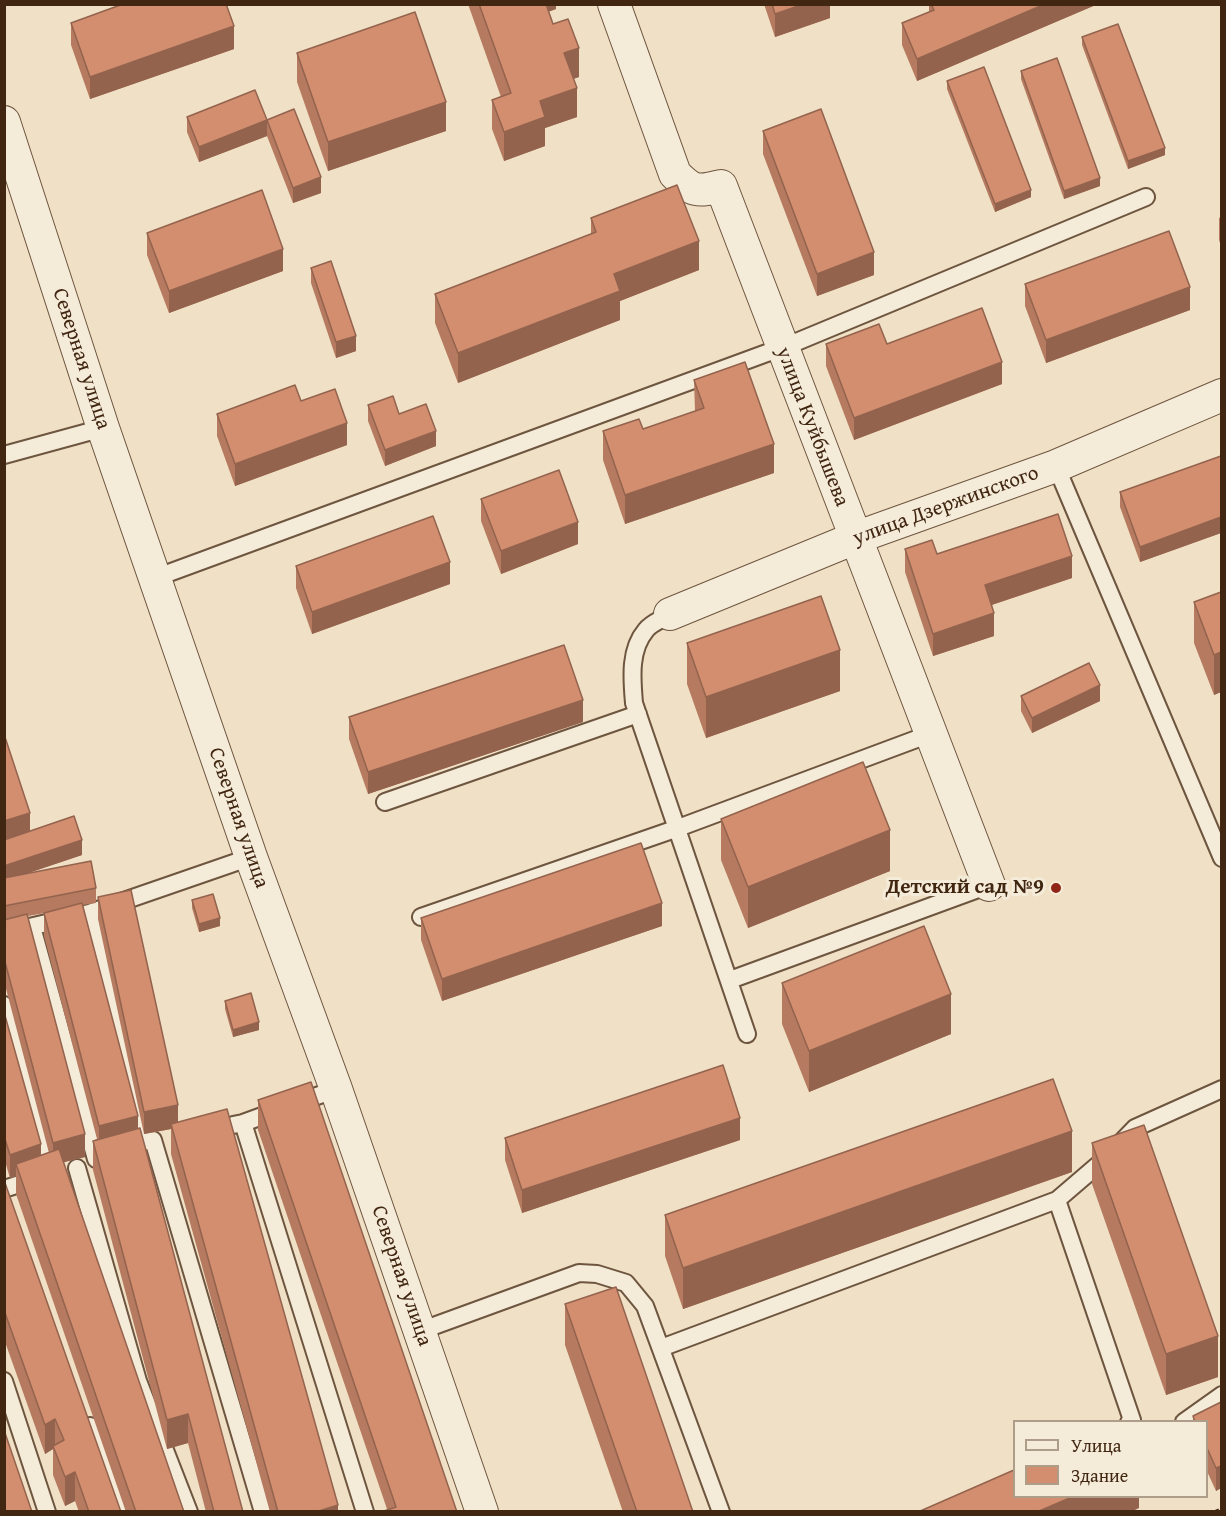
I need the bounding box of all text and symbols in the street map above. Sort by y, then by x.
street label: Северная улица [46,285,116,433]
street label: улица Куйбышева [770,344,854,510]
street label: улица Дзержинского [850,461,1042,551]
street label: Северная улица [202,744,274,892]
place label: Детский сад №9 [886,875,1044,901]
marker: Детский сад №9 [1049,881,1063,895]
street label: Северная улица [365,1202,437,1350]
legend [1013,1420,1208,1498]
text: Улица [1071,1432,1121,1459]
text: Здание [1071,1462,1128,1489]

